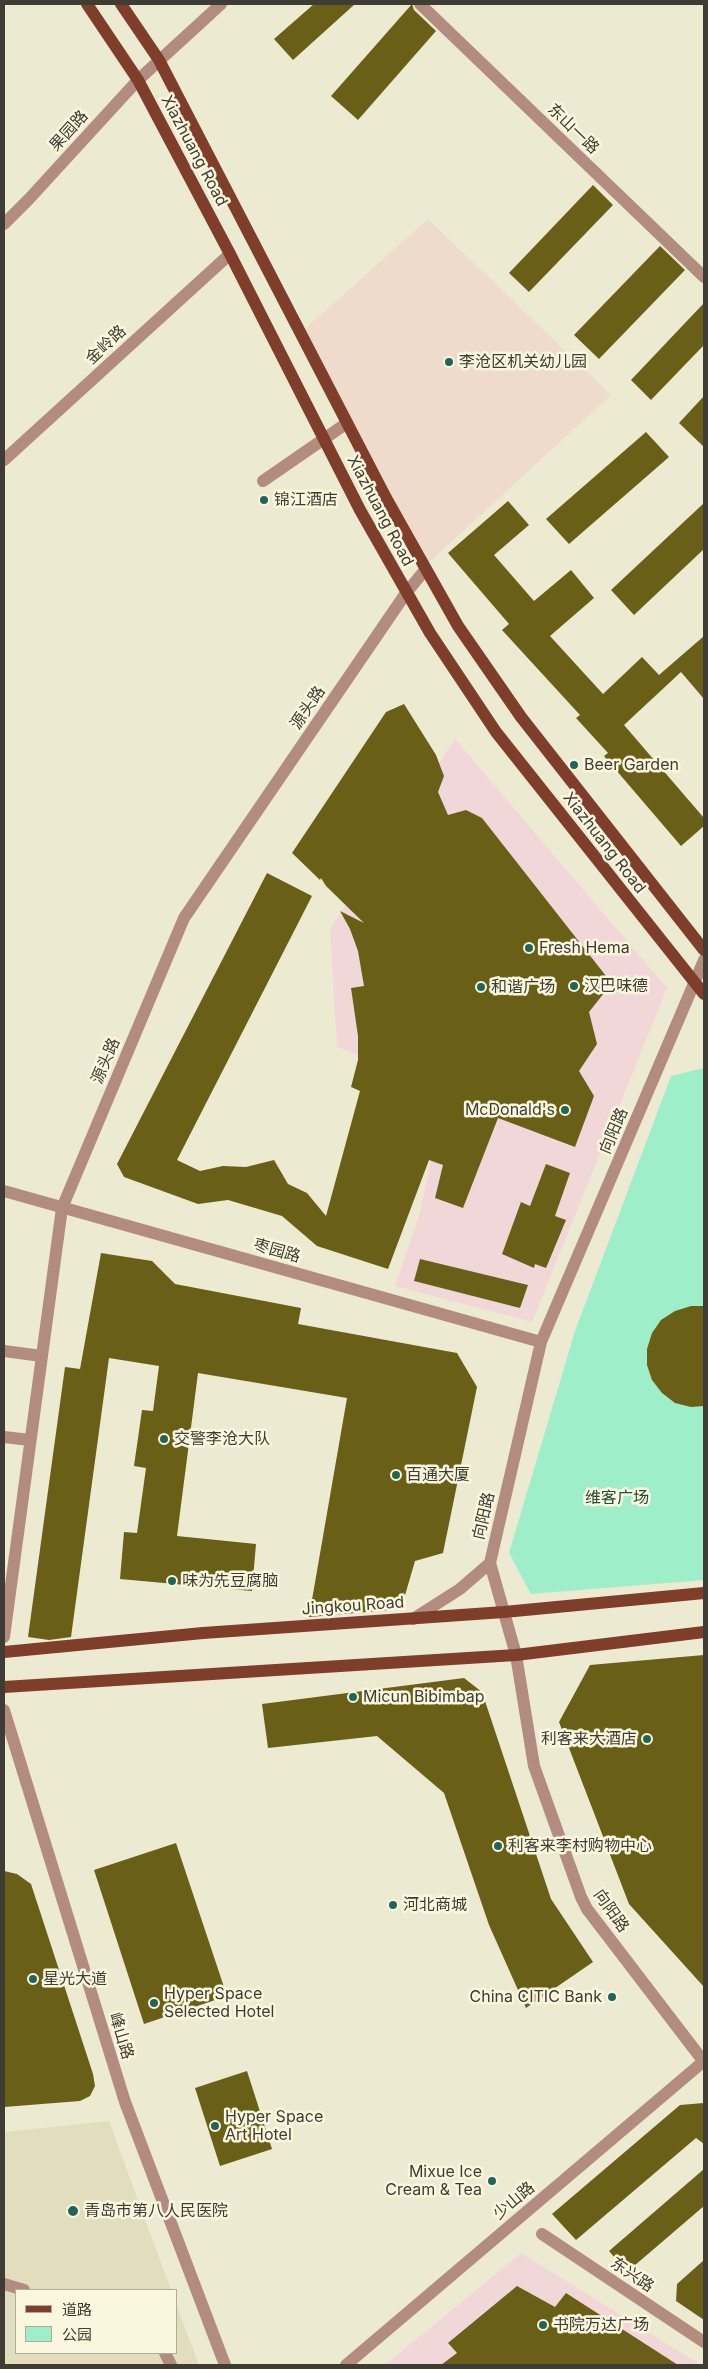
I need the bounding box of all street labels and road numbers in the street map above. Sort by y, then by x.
street label: Xiazhuang Road [157,92,231,210]
street label: 东山一路 [543,100,603,158]
street label: 果园路 [46,107,92,155]
street label: 金岭路 [82,322,130,368]
street label: Xiazhuang Road [343,452,417,570]
street label: 源头路 [287,683,329,733]
street label: Xiazhuang Road [559,789,649,897]
street label: 源头路 [88,1035,124,1087]
street label: 向阳路 [596,1105,632,1157]
street label: 枣园路 [251,1235,303,1267]
street label: 向阳路 [469,1490,499,1542]
street label: Jingkou Road [301,1593,405,1619]
street label: 向阳路 [589,1886,633,1936]
street label: 峰山路 [105,2010,137,2062]
street label: 少山路 [489,2178,539,2224]
street label: 东兴路 [607,2254,657,2296]

